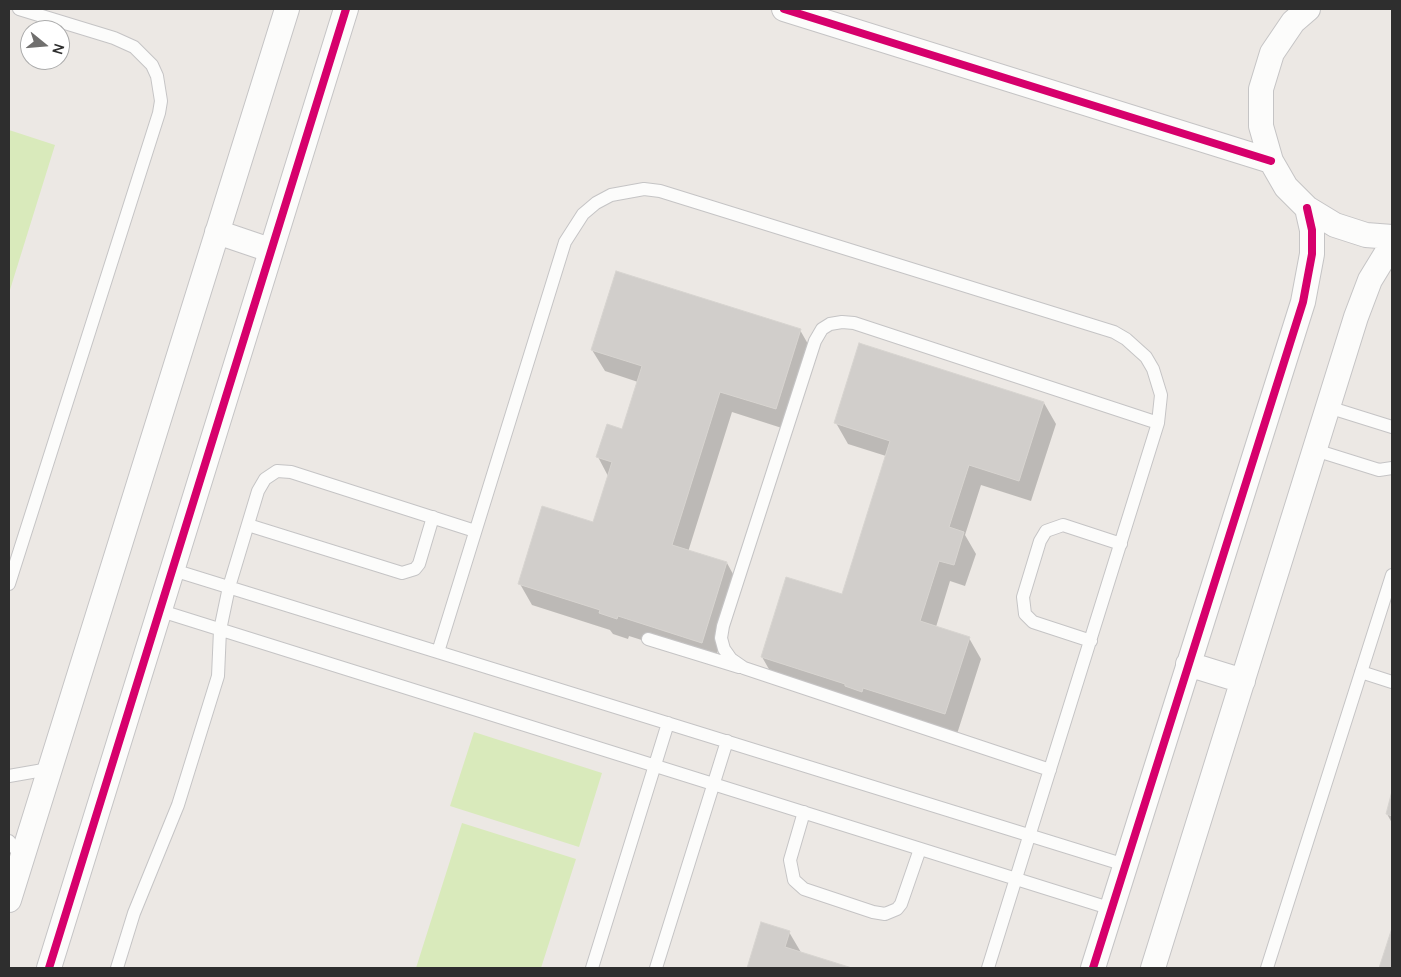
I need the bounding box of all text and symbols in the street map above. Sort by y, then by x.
north arrow [20,20,70,70]
text: N [48,42,69,57]

